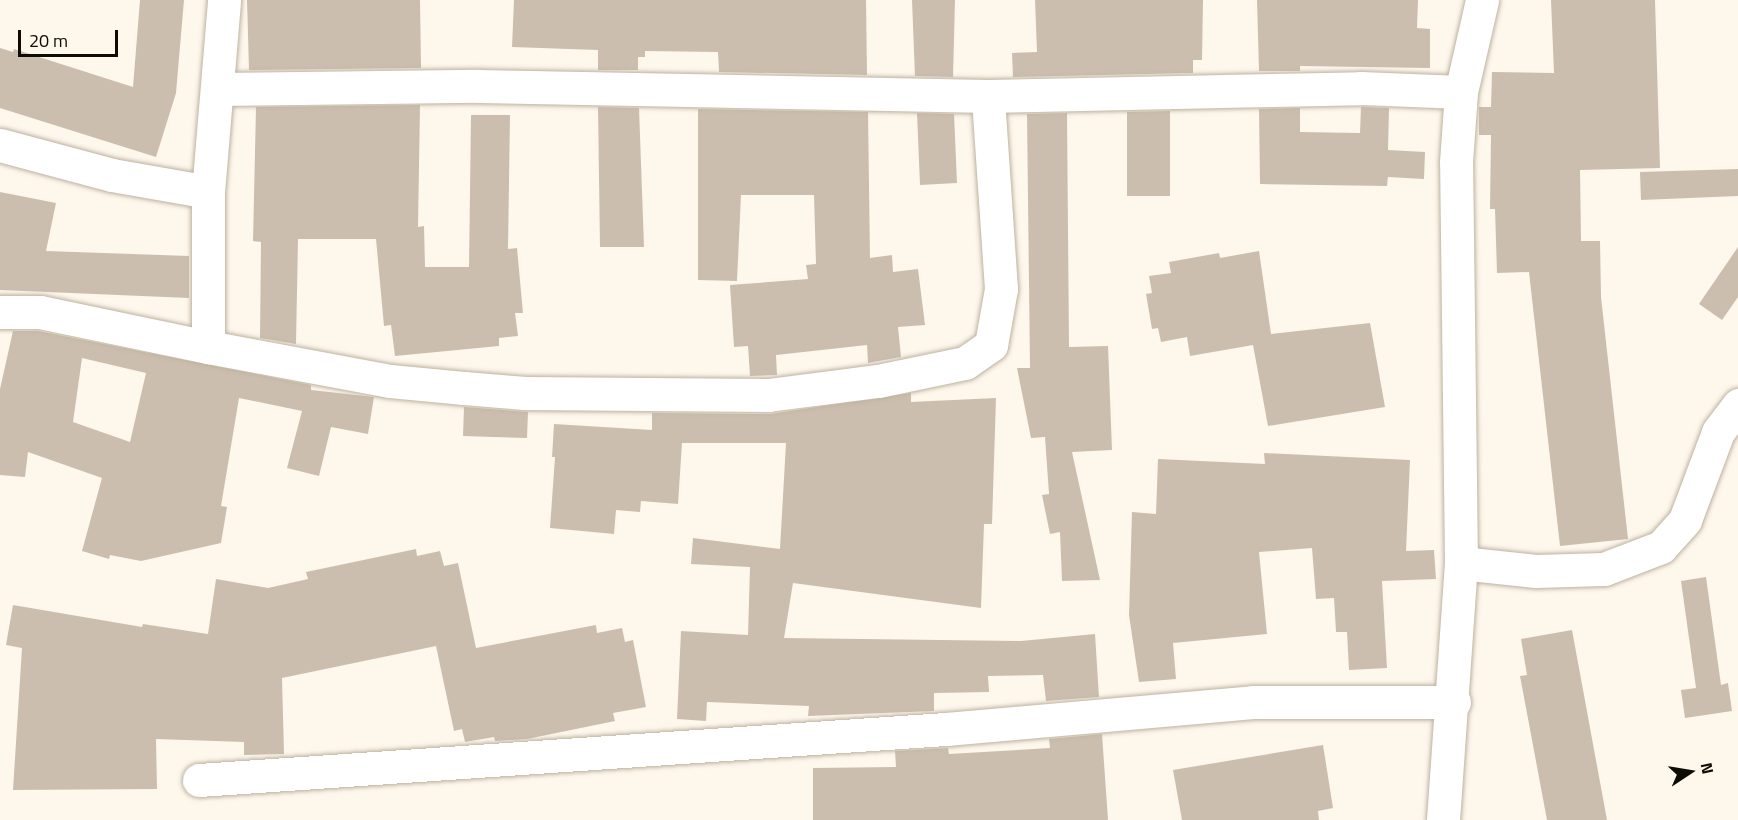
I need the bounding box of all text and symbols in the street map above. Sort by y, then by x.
scale bar [21,18,122,56]
text: 20 m [29,27,68,54]
north arrow [1660,742,1720,802]
text: N [1695,760,1720,776]

